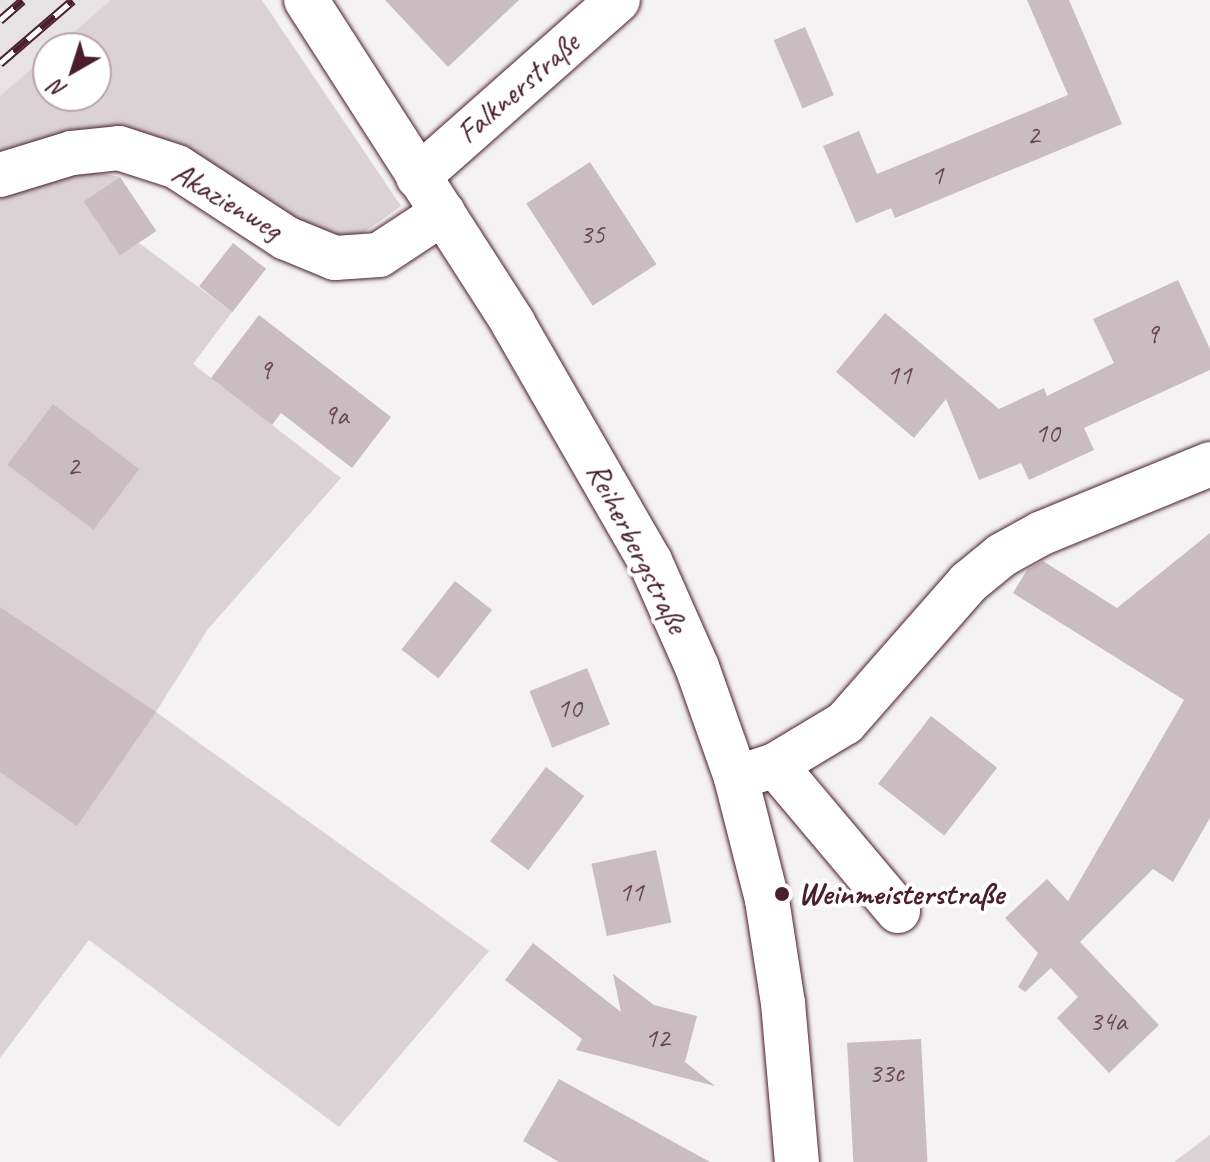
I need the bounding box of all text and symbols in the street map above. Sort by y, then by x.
street label: Falknerstraße [449,24,587,152]
north arrow [32,32,112,112]
text: N [44,74,72,104]
house number: 2 [1027,118,1039,152]
street label: Akazienweg [165,153,289,249]
house number: 1 [931,158,943,192]
house number: 35 [579,217,605,251]
house number: 9 [1146,317,1158,351]
house number: 9 [259,353,271,387]
house number: 11 [886,358,912,392]
house number: 9a [324,398,348,432]
house number: 10 [1034,416,1060,450]
house number: 2 [67,449,79,483]
street label: Reiherbergstraße [578,456,696,640]
house number: 10 [556,691,582,725]
house number: 11 [618,875,644,909]
place label: Weinmeisterstraße [798,875,1004,913]
marker: Weinmeisterstraße [773,885,791,903]
house number: 34a [1089,1004,1127,1038]
house number: 12 [644,1021,670,1055]
house number: 33c [868,1056,904,1090]

